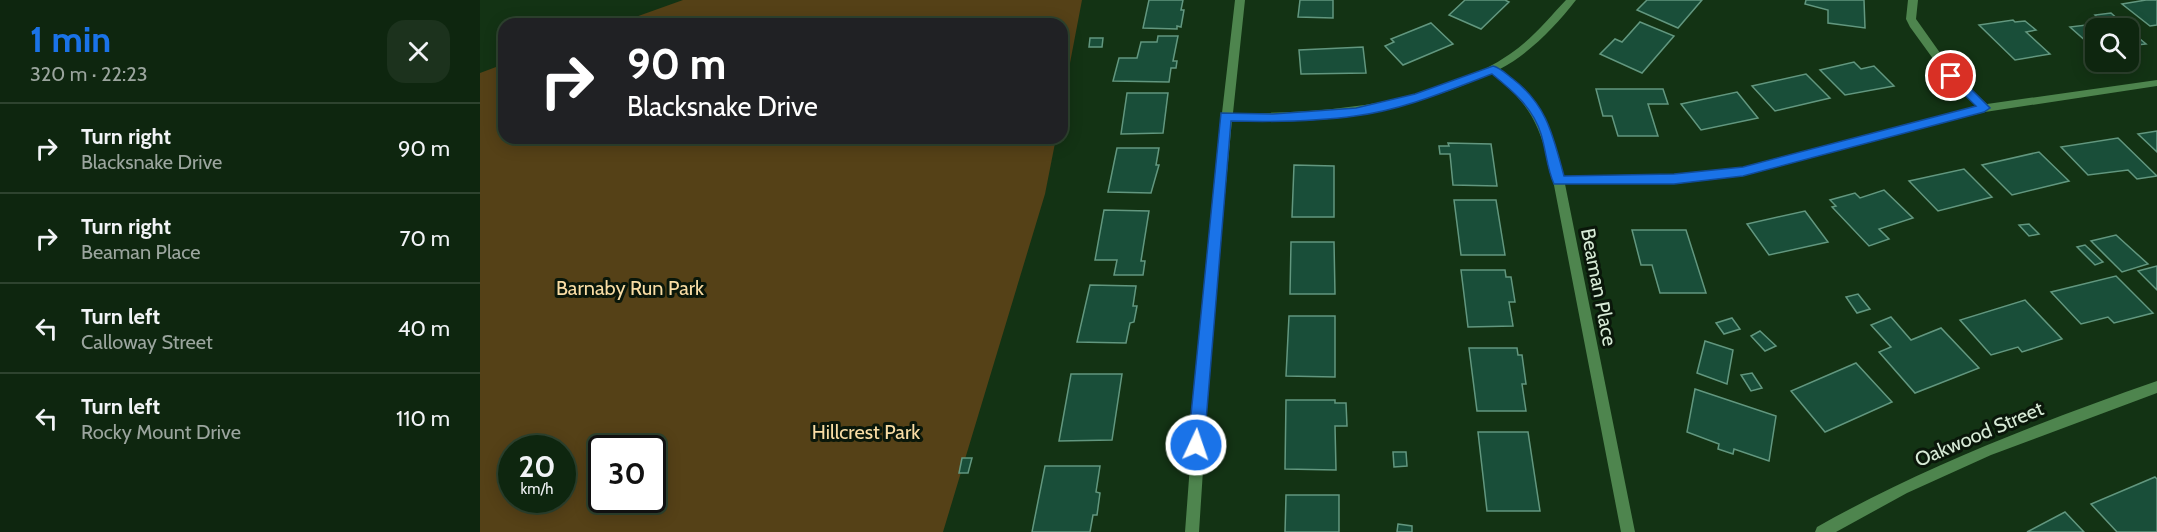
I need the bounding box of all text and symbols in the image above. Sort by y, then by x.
text: 1 min [30,17,111,61]
map controls [2085,18,2139,72]
button: search [2085,18,2139,72]
button: close [387,20,450,83]
text: 90 m [627,38,726,90]
icon: right [528,42,606,120]
pin [1925,50,1976,101]
icon: arrive [1934,59,1967,92]
text: 320 m · 22:23 [30,62,147,86]
text: Blacksnake Drive [627,90,818,123]
text: Turn right [81,123,171,150]
icon: right [30,132,63,165]
text: 90 m [398,135,450,162]
text: Blacksnake Drive [81,150,222,174]
text: Turn right [81,213,171,240]
icon: right [30,222,63,255]
text: 70 m [400,225,450,252]
street label: Beaman Place [1576,226,1622,348]
text: Beaman Place [81,240,200,264]
park label: Barnaby Run Park [556,276,704,300]
text: Turn left [81,303,160,330]
icon: left [30,312,63,345]
text: 40 m [398,315,450,342]
text: Calloway Street [81,330,213,354]
text: Turn left [81,393,160,420]
street label: Oakwood Street [1911,396,2047,472]
icon: left [30,402,63,435]
text: 110 m [396,405,450,432]
position arrow [1164,413,1228,477]
text: Rocky Mount Drive [81,420,241,444]
park label: Hillcrest Park [812,420,920,444]
speed limit sign: 30 [588,435,666,513]
text: 20 [518,448,556,485]
text: km/h [521,480,553,498]

